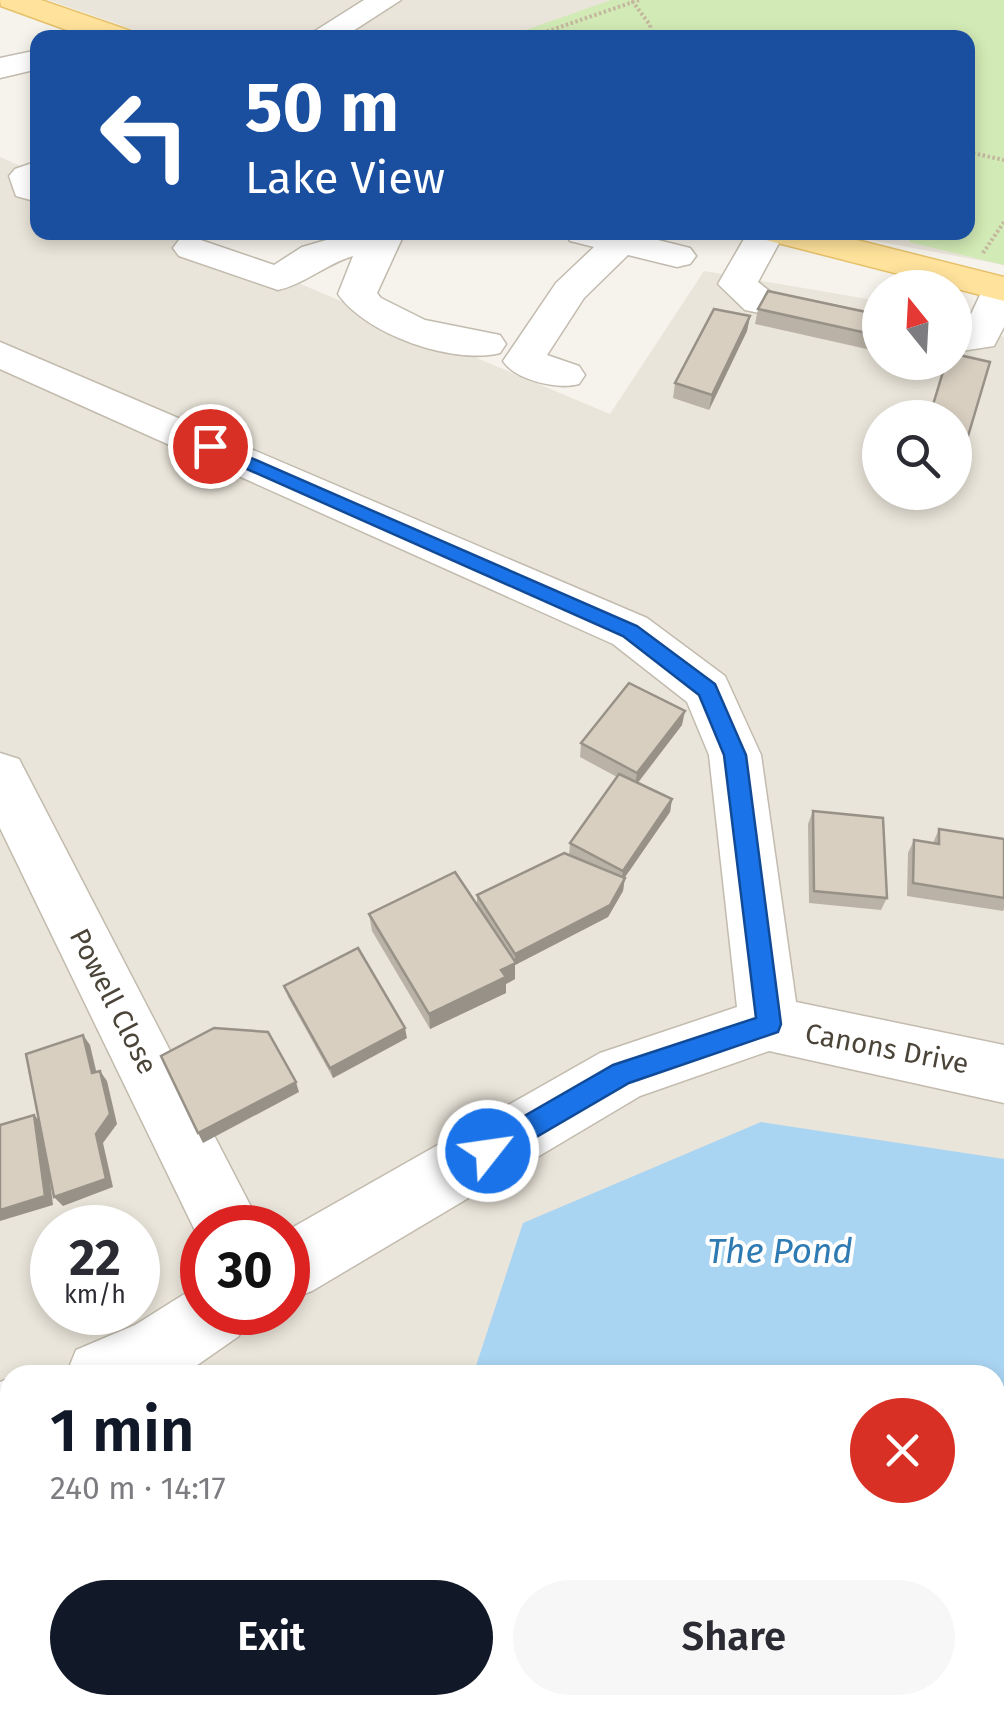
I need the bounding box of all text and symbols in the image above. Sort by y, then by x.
text: 50 m [245,66,399,150]
icon: left [80,70,210,200]
text: Lake View [245,151,445,205]
north arrow [862,270,972,380]
map controls [862,270,972,510]
button: search [862,400,972,510]
pin [168,404,253,489]
icon: arrive [183,419,238,474]
street label: Powell Close [63,923,164,1080]
street label: Canons Drive [802,1016,972,1081]
position arrow [436,1099,540,1203]
speed limit sign: 30 [180,1205,310,1335]
text: 22 [69,1228,121,1288]
water label: The Pond [707,1230,853,1272]
text: km/h [64,1280,126,1310]
text: 1 min [50,1395,195,1467]
button: close [850,1398,955,1503]
text: 240 m · 14:17 [50,1469,226,1507]
button: Exit [50,1580,493,1695]
button: Share [513,1580,955,1695]

